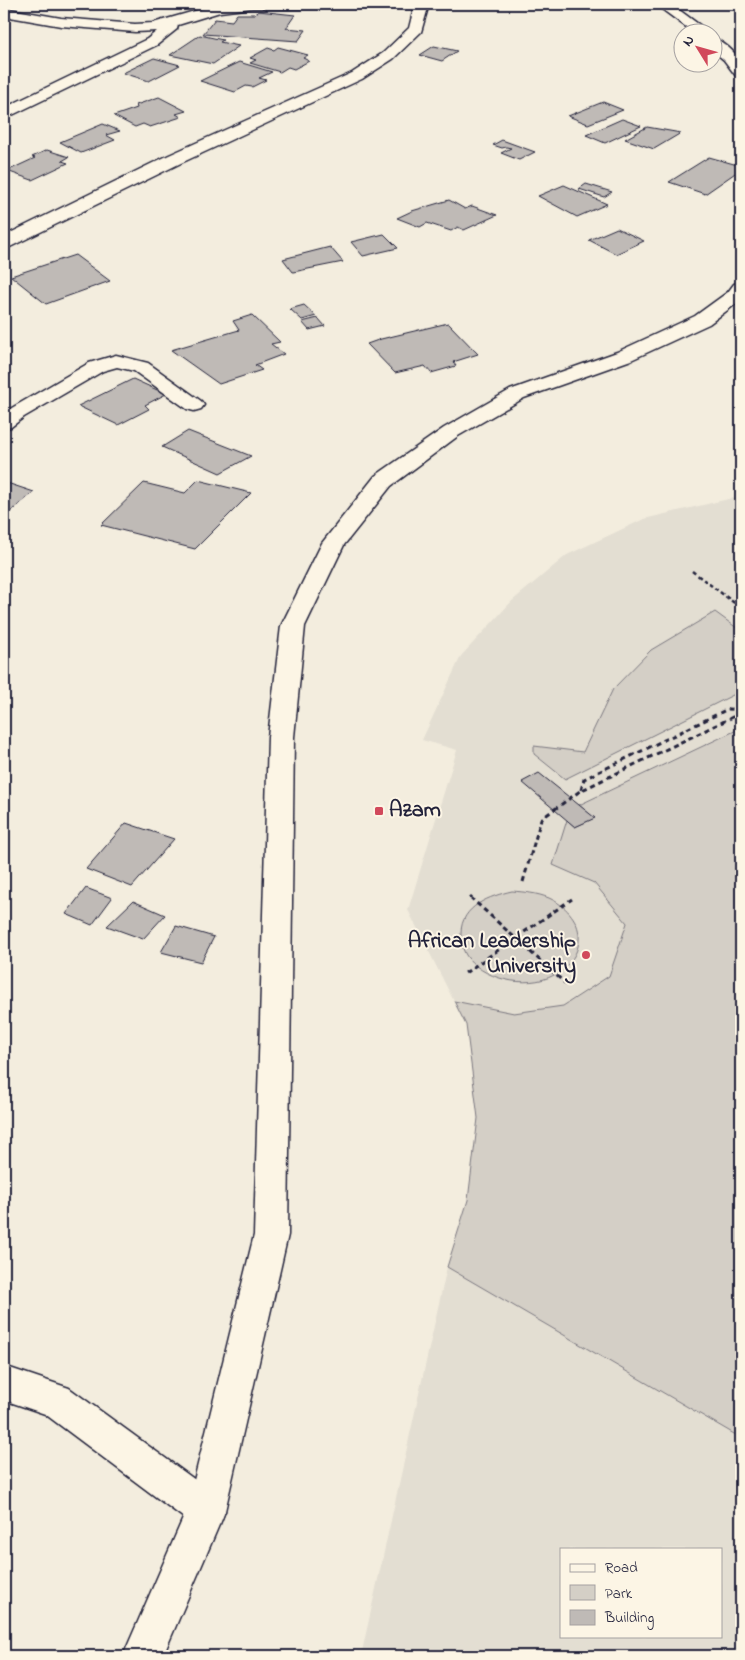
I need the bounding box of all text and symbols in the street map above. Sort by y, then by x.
north arrow [672,22,722,72]
text: N [678,31,700,51]
place label: Azam [389,795,441,827]
marker: Azam [373,805,385,817]
place label: African Leadership University [408,926,576,984]
marker: African Leadership University [580,949,592,961]
legend [560,1548,722,1638]
text: Road [605,1557,638,1579]
text: Park [605,1583,633,1605]
text: Building [604,1607,654,1630]

